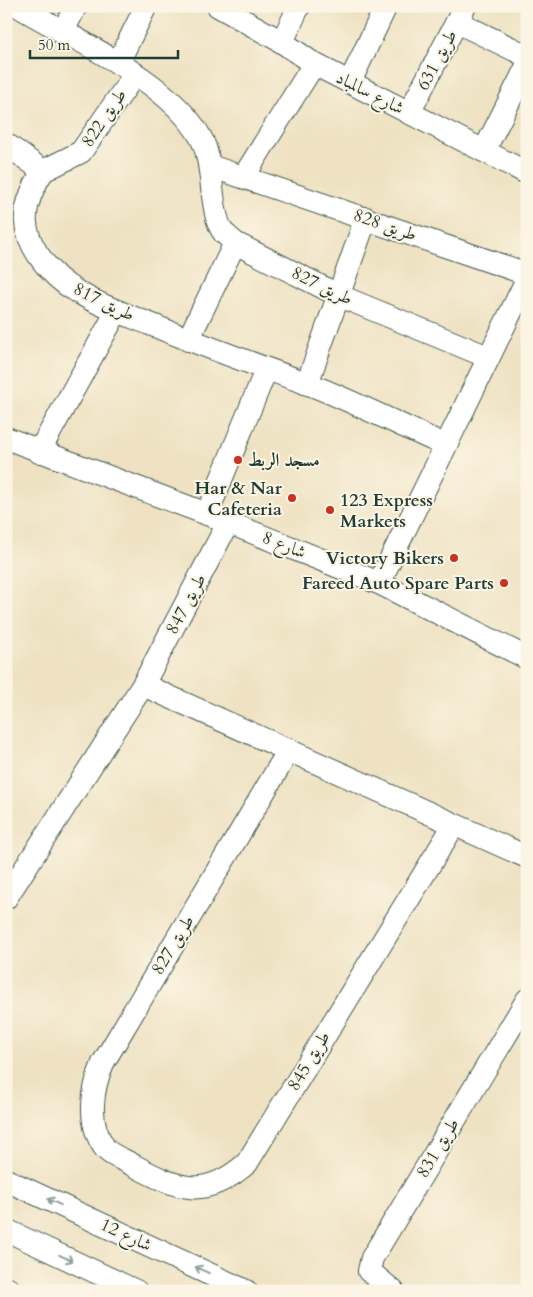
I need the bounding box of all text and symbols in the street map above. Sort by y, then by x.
street label: طريق 631 [411,25,463,95]
scale bar [30,28,178,60]
text: 50 m [38,35,70,55]
street label: شارع سالمباد [331,65,408,123]
street label: طريق 822 [75,84,133,152]
street label: طريق 828 [350,203,420,247]
street label: طريق 827 [287,260,357,312]
street label: طريق 817 [69,276,139,328]
place label: مسجد الربط [248,448,320,473]
marker: مسجد الربط [232,454,244,466]
place label: Har & Nar Cafeteria [195,476,283,522]
place label: 123 Express Markets [340,488,433,534]
marker: Har & Nar Cafeteria [286,492,298,504]
marker: 123 Express Markets [324,504,336,516]
street label: شارع 8 [258,525,310,567]
place label: Victory Bikers [326,546,444,571]
marker: Victory Bikers [448,552,460,564]
street label: طريق 847 [160,569,212,639]
place label: Fareed Auto Spare Parts [302,571,494,596]
marker: Fareed Auto Spare Parts [498,577,510,589]
street label: طريق 827 [145,911,201,979]
street label: طريق 845 [281,1027,337,1095]
street label: طريق 831 [410,1114,466,1182]
one-way arrow [47,1197,62,1207]
street label: شارع 12 [95,1212,156,1260]
one-way arrow [58,1254,73,1264]
one-way arrow [195,1265,210,1275]

